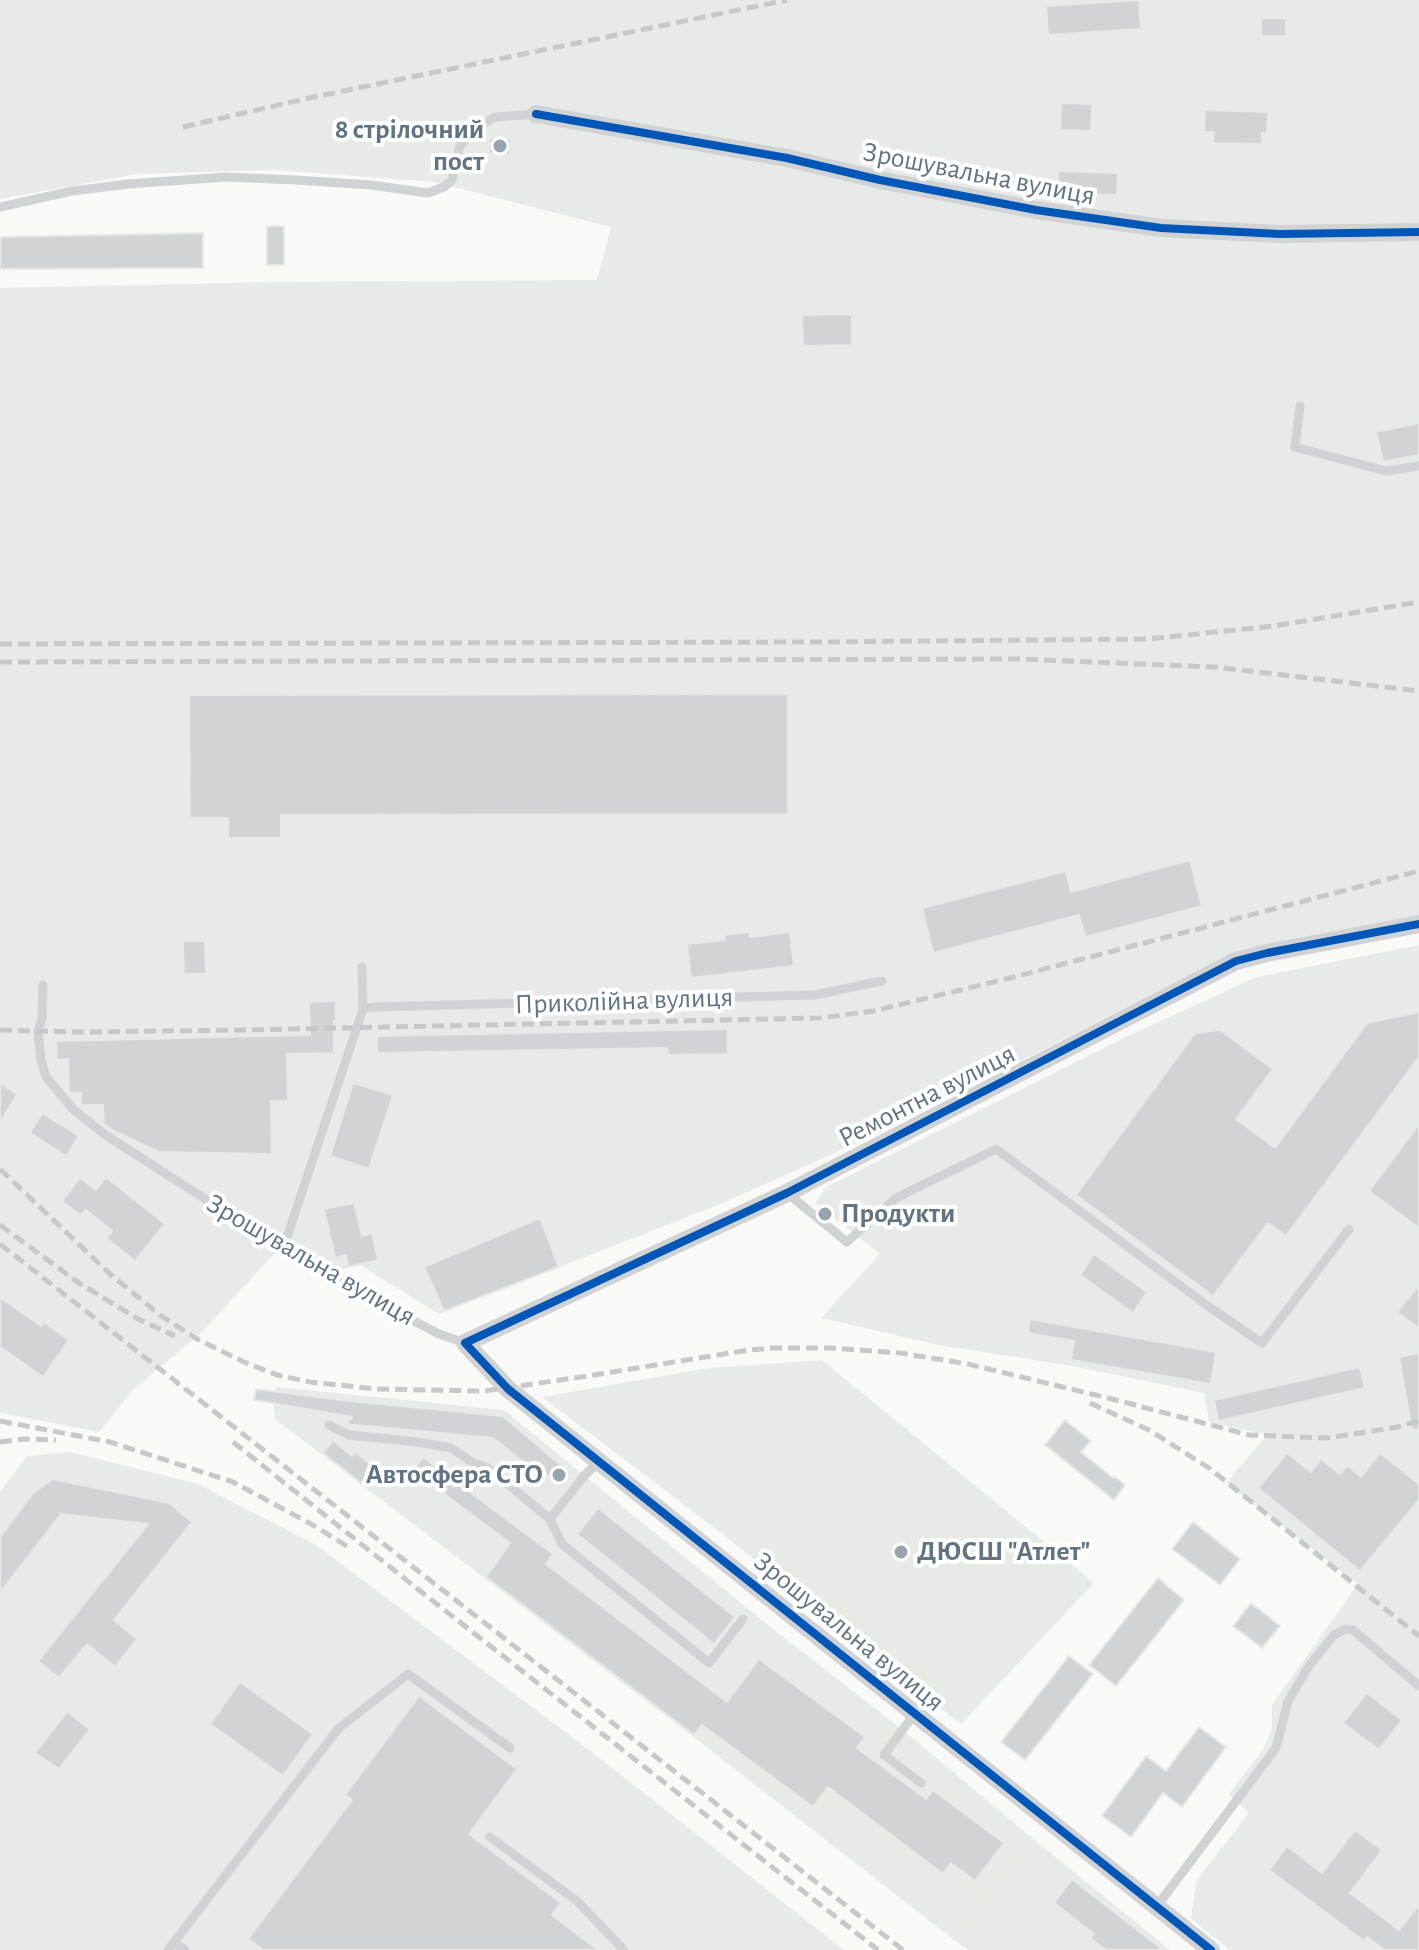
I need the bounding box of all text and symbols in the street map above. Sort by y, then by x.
place label: 8 стрілочний пост [335,113,484,179]
street label: Зрошувальна вулиця [860,135,1098,213]
marker: 8 стрілочний пост [491,137,509,155]
street label: Приколійна вулиця [514,980,734,1022]
street label: Ремонтна вулиця [833,1037,1021,1155]
street label: Зрошувальна вулиця [201,1187,421,1333]
place label: Продукти [841,1197,955,1231]
marker: Продукти [816,1205,834,1223]
place label: Автосфера СТО [366,1458,543,1492]
marker: Автосфера СТО [550,1466,568,1484]
place label: ДЮСШ "Атлет" [917,1535,1091,1569]
marker: ДЮСШ "Атлет" [892,1543,910,1561]
street label: Зрошувальна вулиця [747,1545,951,1719]

